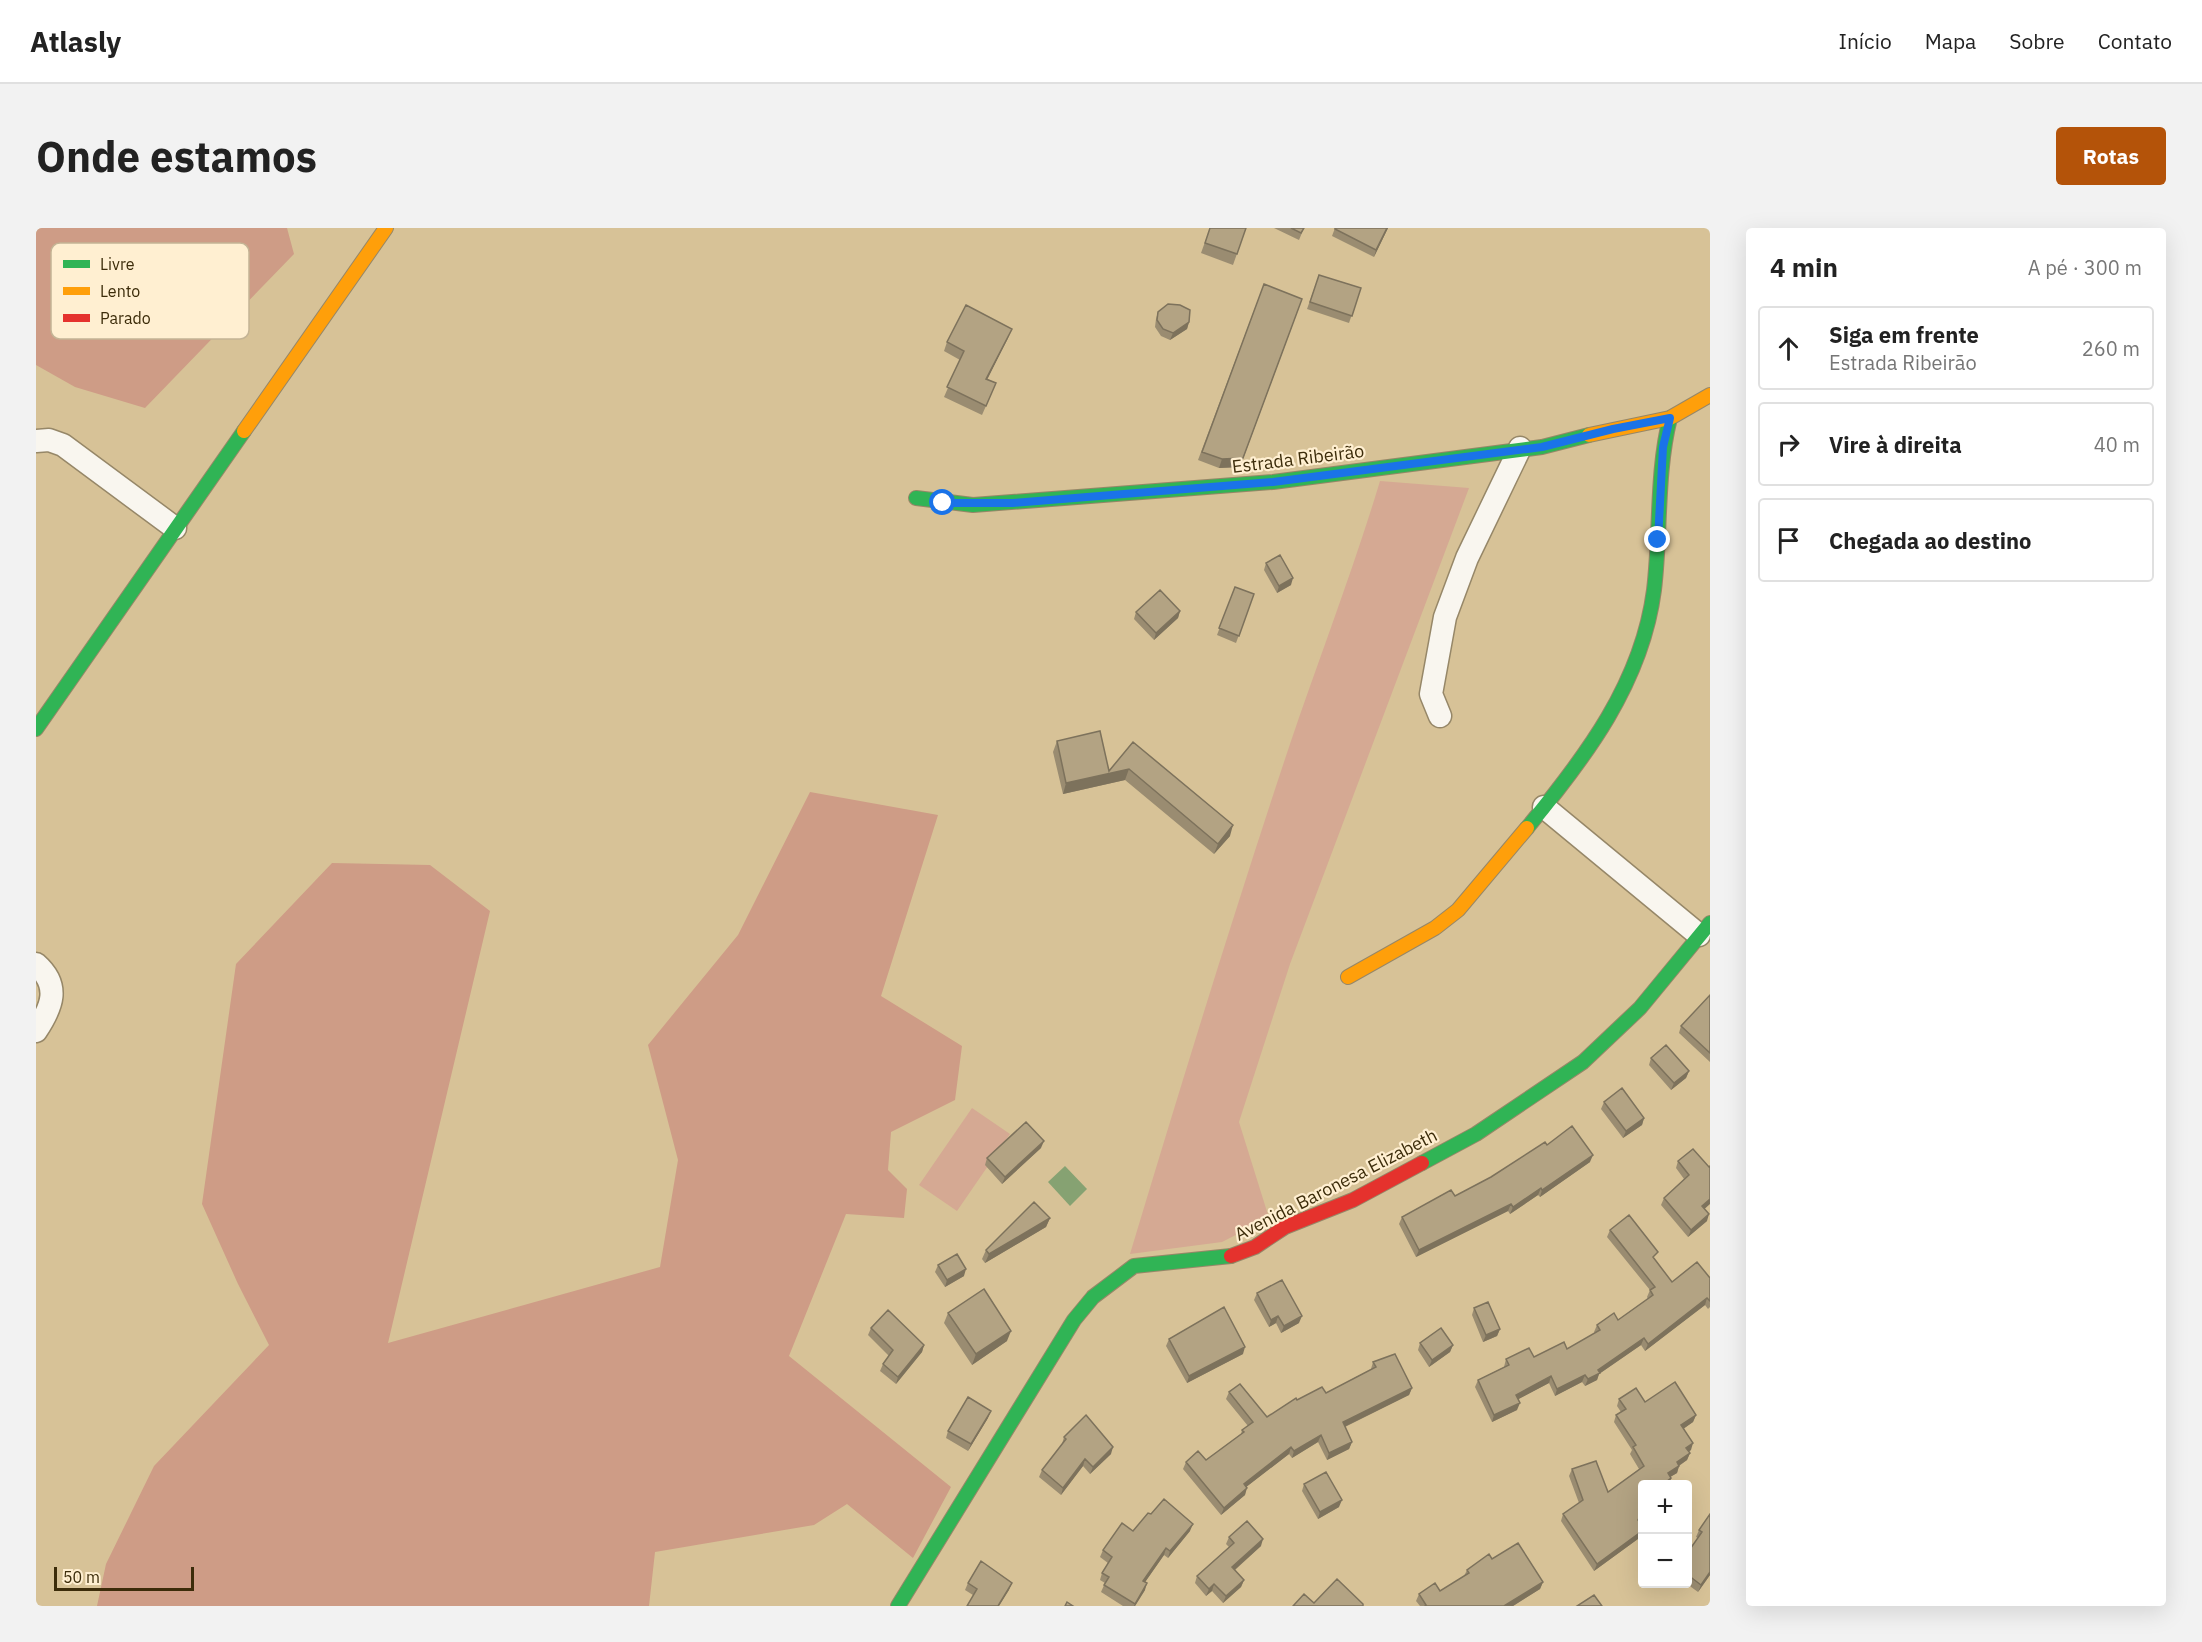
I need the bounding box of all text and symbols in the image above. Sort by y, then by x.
text: Atlasly [30,23,121,60]
text: Início [1839,27,1892,55]
text: Mapa [1925,27,1976,55]
text: Sobre [2009,27,2065,55]
text: Contato [2098,27,2172,55]
button: Rotas [2056,127,2166,185]
text: Onde estamos [36,129,317,184]
legend [51,243,249,339]
text: 4 min [1770,250,1838,284]
text: Livre [100,254,135,274]
text: A pé · 300 m [2028,254,2142,281]
text: Lento [100,281,140,301]
text: Parado [100,308,151,328]
text: Siga em frente [1829,320,1979,349]
icon: ahead [1772,332,1805,365]
text: 260 m [2082,335,2140,362]
text: Estrada Ribeirão [1829,349,1977,376]
icon: right [1772,428,1805,461]
text: Vire à direita [1829,430,1962,459]
text: 40 m [2094,431,2140,458]
street label: Estrada Ribeirão [1231,439,1365,478]
route start [929,489,955,515]
icon: arrive [1772,524,1805,557]
route end [1644,526,1670,552]
text: Chegada ao destino [1829,526,2032,555]
street label: Avenida Baronesa Elizabeth [1231,1123,1441,1246]
map controls [1638,1480,1692,1588]
button: + [1638,1480,1692,1534]
button: − [1638,1534,1692,1588]
scale bar [54,1564,194,1592]
text: 50 m [63,1567,100,1587]

